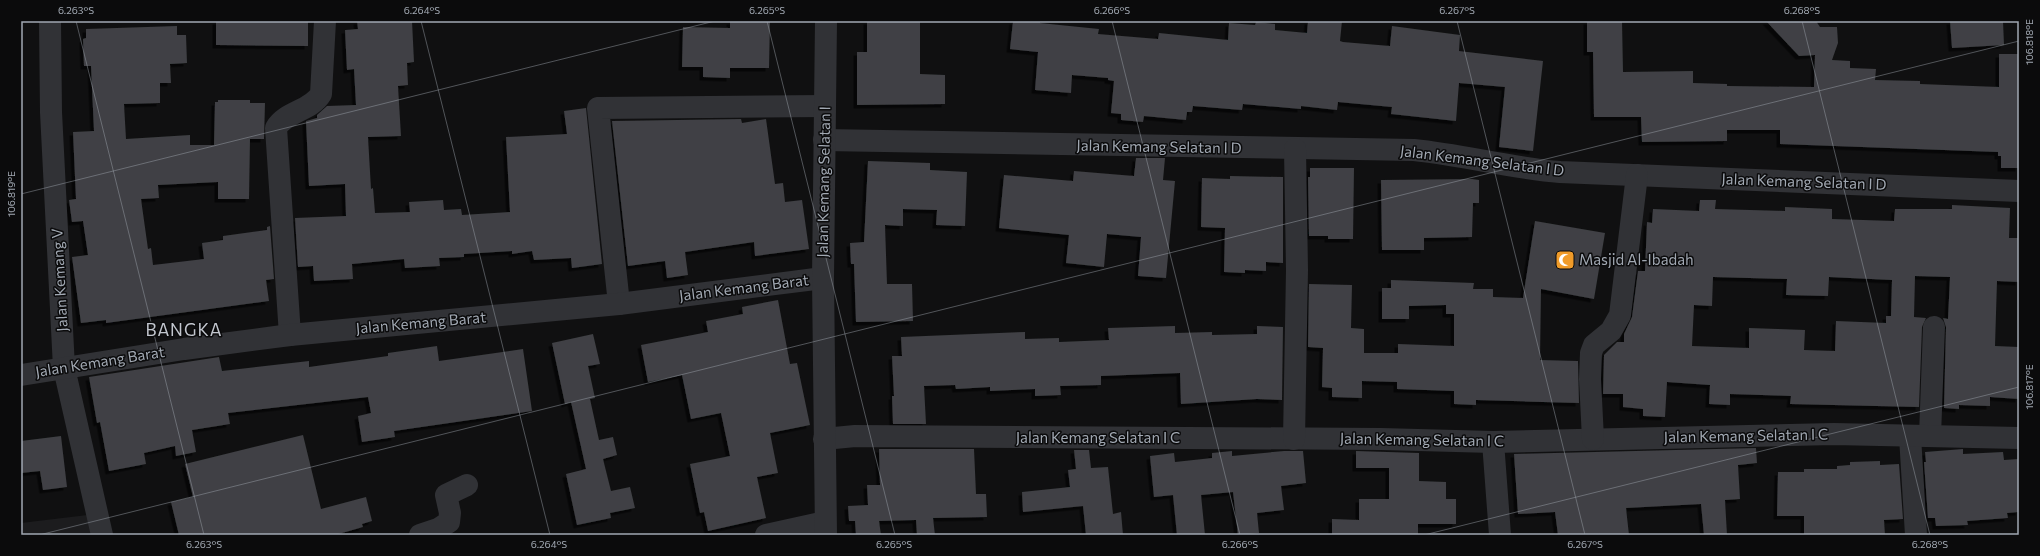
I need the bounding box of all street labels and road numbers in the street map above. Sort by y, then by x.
street label: Jalan Kemang Selatan I [813,106,833,258]
street label: Jalan Kemang Selatan I D [1076,136,1242,156]
street label: Jalan Kemang Selatan I D [1399,141,1565,179]
street label: Jalan Kemang Selatan I D [1721,169,1887,193]
street label: Jalan Kemang V [47,228,71,332]
street label: Jalan Kemang Barat [678,270,810,304]
street label: Jalan Kemang Barat [355,307,487,337]
street label: Jalan Kemang Barat [34,342,166,380]
street label: Jalan Kemang Selatan I C [1664,425,1828,445]
street label: Jalan Kemang Selatan I C [1016,428,1180,446]
street label: Jalan Kemang Selatan I C [1340,429,1504,449]

